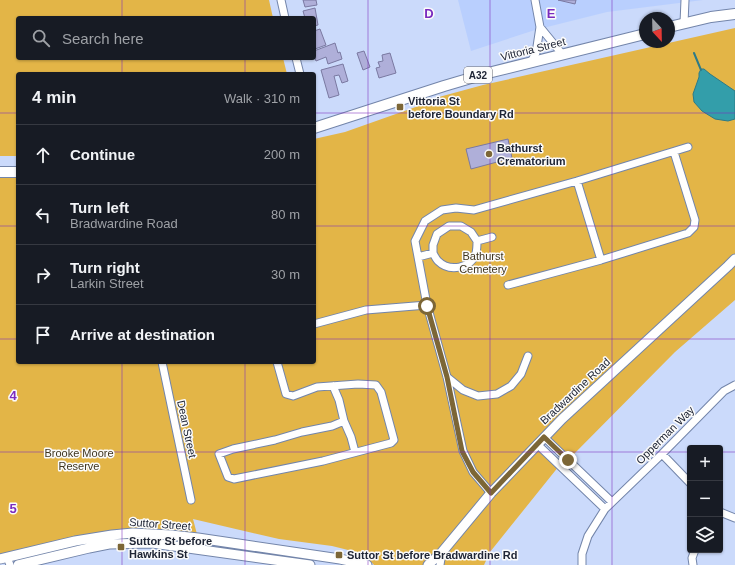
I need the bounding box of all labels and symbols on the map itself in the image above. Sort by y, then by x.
text: D [424,6,434,21]
text: E [547,6,556,21]
north arrow [639,12,675,48]
street label: Vittoria Street [499,35,567,63]
road number: A32 [464,67,492,83]
place label: Vittoria St before Boundary Rd [408,95,514,120]
marker: Vittoria St before Boundary Rd [395,102,405,112]
place label: Bathurst Crematorium [497,142,566,167]
marker: Bathurst Crematorium [484,149,494,159]
park label: Bathurst Cemetery [459,250,507,275]
route start [418,297,436,315]
street label: Bradwardine Road [538,356,612,426]
text: 4 [9,388,17,403]
street label: Dean Street [175,399,199,459]
street label: Opperman Way [634,403,697,466]
park label: Brooke Moore Reserve [44,447,114,472]
route end [559,451,577,469]
text: 5 [9,501,17,516]
street label: Suttor Street [129,516,191,532]
place label: Suttor St before Hawkins St [129,535,212,560]
marker: Suttor St before Hawkins St [116,542,126,552]
place label: Suttor St before Bradwardine Rd [347,549,518,561]
marker: Suttor St before Bradwardine Rd [334,550,344,560]

